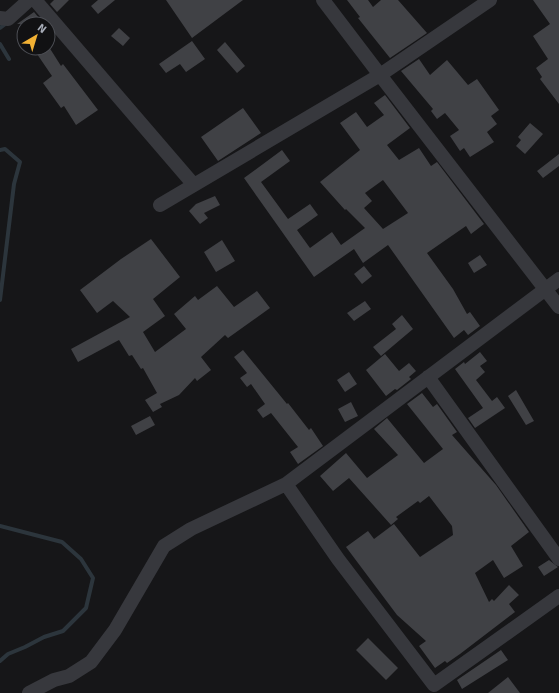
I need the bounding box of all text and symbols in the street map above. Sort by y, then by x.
north arrow [16,16,56,56]
text: N [35,21,49,36]

